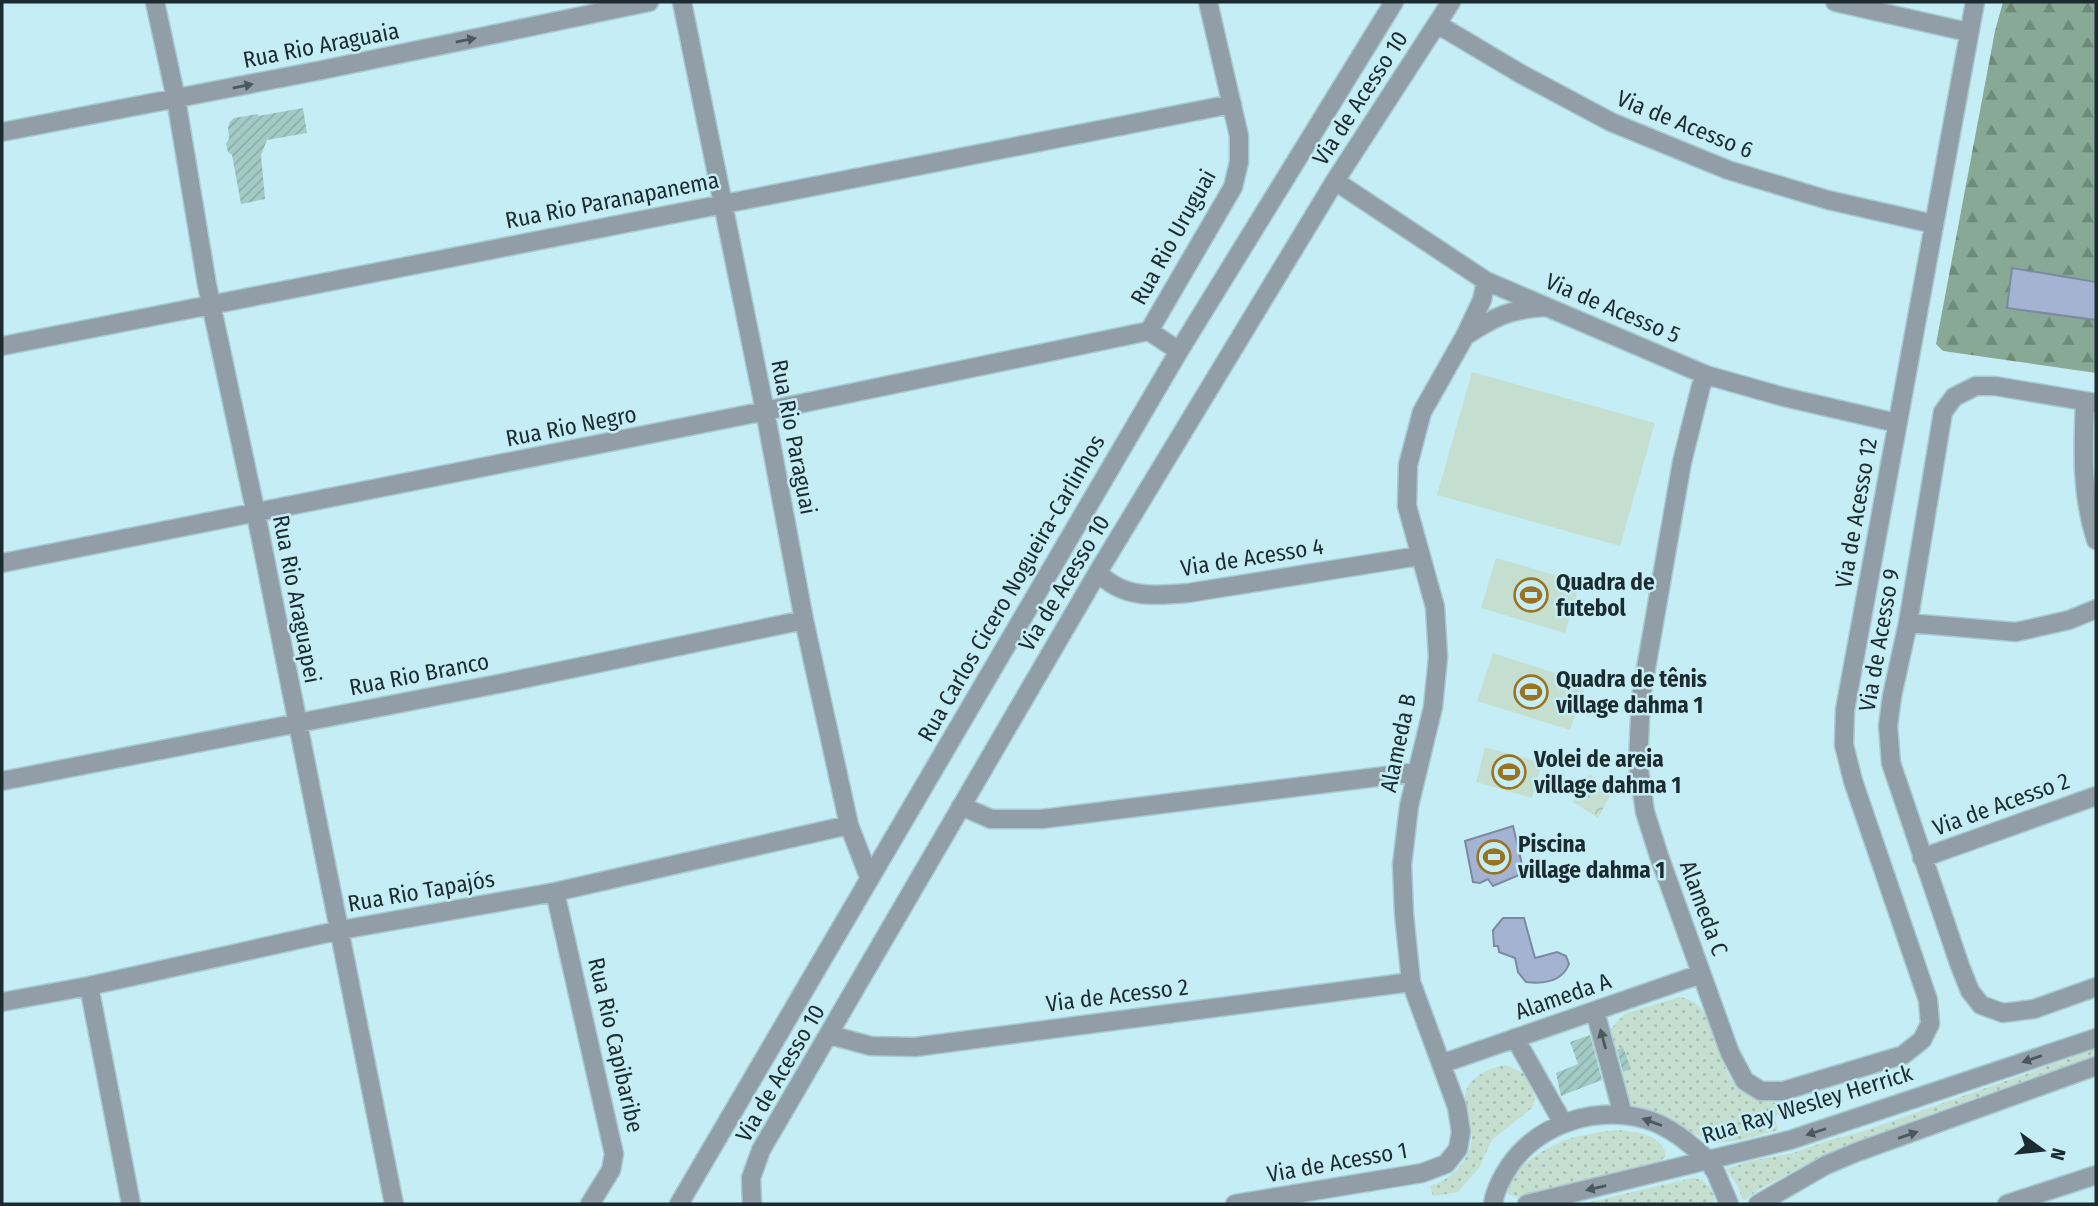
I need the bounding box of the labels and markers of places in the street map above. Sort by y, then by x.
place label: Quadra de futebol [1556,568,1655,622]
sports icon: Quadra de futebol [1512,576,1550,614]
place label: Quadra de tênis village dahma 1 [1555,665,1707,719]
sports icon: Quadra de tênis village dahma 1 [1512,673,1550,711]
place label: Volei de areia village dahma 1 [1533,745,1681,799]
sports icon: Volei de areia village dahma 1 [1490,753,1528,791]
place label: Piscina village dahma 1 [1517,830,1665,884]
sports icon: Piscina village dahma 1 [1475,838,1513,876]

